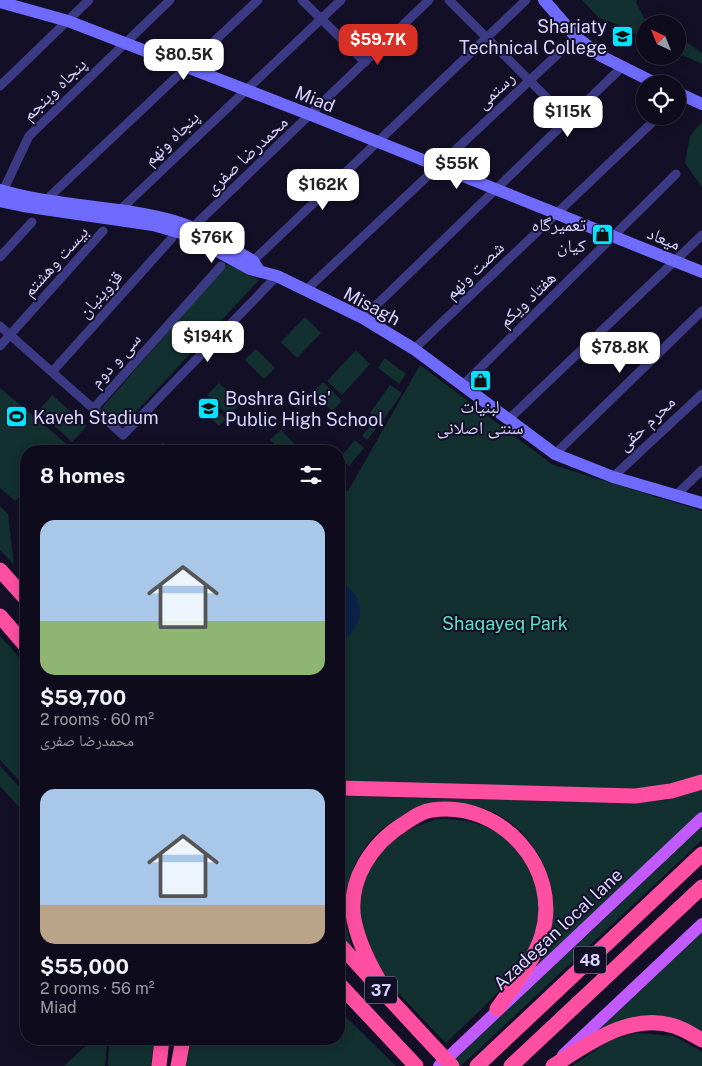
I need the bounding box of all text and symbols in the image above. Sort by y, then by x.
north arrow [636,15,686,65]
map controls [636,15,686,125]
place label: Shariaty Technical College [459,16,607,58]
pin: $59.7K [337,23,419,66]
school or university icon: Shariaty Technical College [611,24,635,48]
text: $59.7K [350,30,406,49]
pin: $80.5K [143,38,225,81]
text: $80.5K [155,45,213,64]
street label: پنجاه وپنجم [18,53,92,126]
street label: رستمی [471,67,519,114]
button: locate [636,75,686,125]
street label: Miad [292,82,338,116]
pin: $115K [533,96,603,138]
text: $115K [545,102,591,121]
street label: پنجاه ونهم [139,106,205,171]
street label: محمدرضا صفری [200,111,292,199]
pin: $55K [427,148,487,190]
text: $55K [435,154,479,173]
pin: $162K [288,168,358,211]
text: $162K [298,175,348,194]
place label: تعمیرگاه کیان [532,214,587,257]
street label: بیست وهشتم [18,221,94,302]
pin: $76K [182,222,242,264]
shop icon: تعمیرگاه کیان [590,222,614,246]
street label: میعاد [644,222,684,254]
text: $76K [191,228,233,247]
street label: شصت ونهم [440,237,510,305]
street label: قزوینیان [73,266,127,323]
street label: هفتاد ویکم [494,267,561,333]
street label: Misagh [340,282,404,330]
pin: $194K [173,320,243,363]
text: $194K [183,327,233,346]
street label: سی و دوم [85,328,146,393]
pin: $78.8K [579,332,661,374]
text: $78.8K [591,338,649,357]
shop icon: لبنیات سنتی اصلانی [468,369,492,393]
place label: Boshra Girls' Public High School [225,388,384,430]
street label: محرم حقی [613,391,681,457]
school or university icon: Boshra Girls' Public High School [197,396,221,420]
place label: لبنیات سنتی اصلانی [436,396,524,439]
sports icon: Kaveh Stadium [5,405,29,429]
place label: Kaveh Stadium [33,407,159,428]
icon: filters [297,461,325,489]
text: 8 homes [40,463,125,488]
icon: home [138,552,228,642]
park label: Shaqayeq Park [442,613,568,634]
text: $59,700 [40,685,126,710]
text: 2 rooms · 60 m² [40,710,154,729]
text: محمدرضا صفری [40,731,134,750]
icon: home [138,821,228,911]
street label: Azadegan local lane [489,864,627,994]
road number: 48 [574,946,606,974]
text: $55,000 [40,954,129,979]
road number: 37 [365,976,397,1004]
text: 2 rooms · 56 m² [40,979,155,998]
text: Miad [40,998,77,1017]

